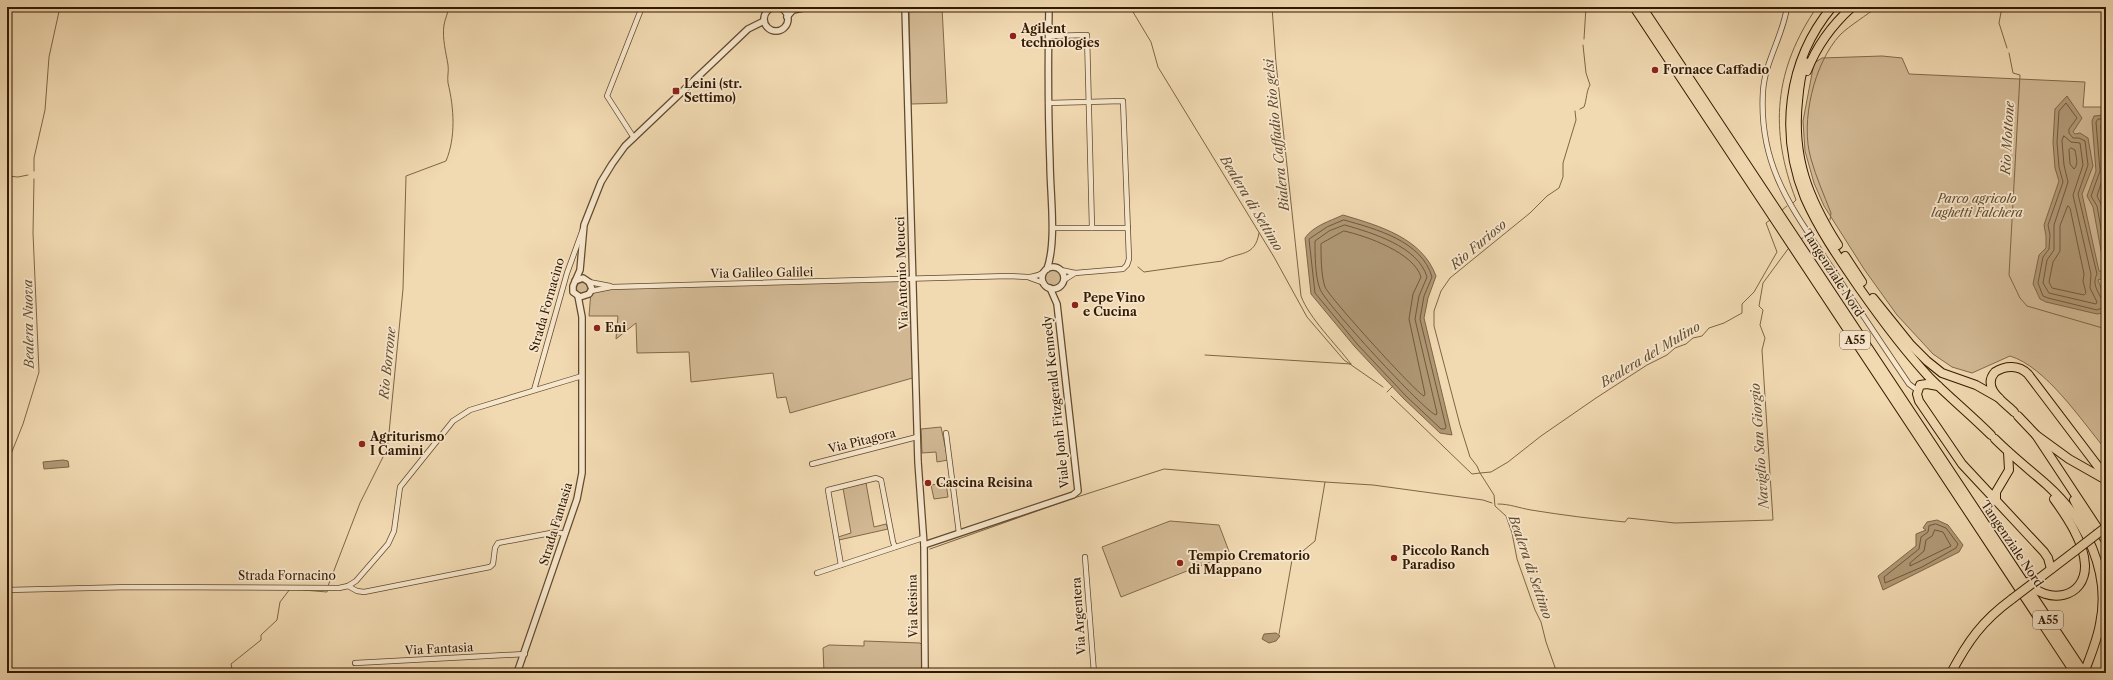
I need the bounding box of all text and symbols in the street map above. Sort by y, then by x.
place label: Agilent technologies [1020,21,1100,50]
marker: Agilent technologies [1008,31,1018,41]
water label: Bialera Caffadio Rio gelsi [1260,57,1292,213]
place label: Fornace Caffadio [1663,62,1769,77]
marker: Fornace Caffadio [1650,65,1660,75]
place label: Leini (str. Settimo) [684,76,742,105]
marker: Leini (str. Settimo) [671,86,681,96]
water label: Rio Mottone [1997,100,2017,176]
water label: Bealera di Settimo [1217,151,1287,254]
park label: Parco agricolo laghetti Falchera [1931,191,2023,220]
street label: Via Antonio Meucci [892,216,911,331]
water label: Rio Furioso [1446,216,1509,273]
street label: Tangenziale Nord [1800,226,1868,320]
street label: Strada Fornacino [526,256,567,354]
street label: Via Galileo Galilei [709,264,814,281]
water label: Bealera Nuova [19,279,37,370]
place label: Pepe Vino e Cucina [1083,290,1146,319]
marker: Pepe Vino e Cucina [1070,300,1080,310]
street label: Viale Jonh Fitzgerald Kennedy [1039,315,1072,490]
water label: Bealera del Mulino [1596,318,1703,391]
place label: Eni [605,320,627,335]
marker: Eni [592,323,602,333]
water label: Rio Borrone [375,326,399,401]
road number: A55 [1840,331,1870,349]
water label: Naviglio San Giorgio [1747,383,1771,510]
street label: Via Pitagora [826,425,898,456]
place label: Agriturismo I Camini [369,429,445,458]
marker: Agriturismo I Camini [357,439,367,449]
place label: Cascina Reisina [936,475,1034,490]
marker: Cascina Reisina [923,478,933,488]
street label: Strada Fantasia [536,480,576,567]
street label: Tangenziale Nord [1978,498,2047,590]
water label: Bealera di Settimo [1505,512,1556,621]
place label: Piccolo Ranch Paradiso [1402,543,1490,572]
place label: Tempio Crematorio di Mappano [1188,548,1310,577]
marker: Piccolo Ranch Paradiso [1389,553,1399,563]
marker: Tempio Crematorio di Mappano [1175,558,1185,568]
street label: Strada Fornacino [238,568,336,583]
street label: Via Reisina [904,573,921,639]
street label: Via Argentera [1068,576,1089,656]
road number: A55 [2033,611,2063,629]
street label: Via Fantasia [403,639,474,658]

